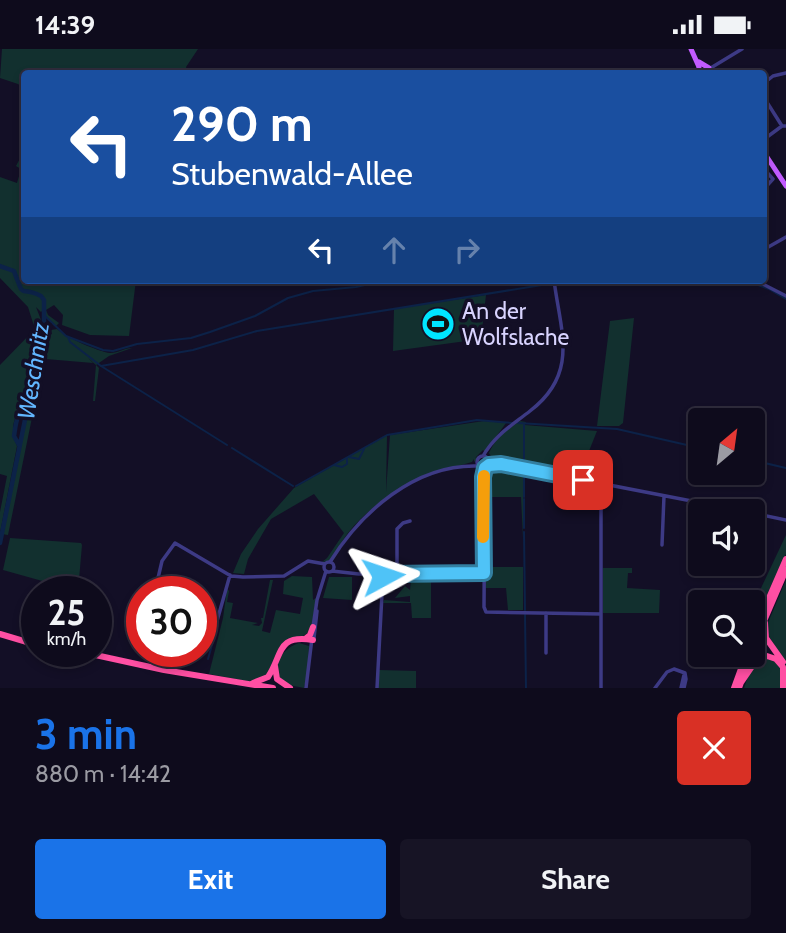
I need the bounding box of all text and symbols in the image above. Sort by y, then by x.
text: 14:39 [35,9,95,41]
text: 290 m [171,94,313,153]
icon: left [56,98,147,189]
text: Stubenwald-Allee [171,154,413,193]
icon: left [302,231,340,269]
icon: ahead [375,231,413,269]
icon: right [448,231,486,269]
place label: An der Wolfslache [462,297,569,351]
sports icon: An der Wolfslache [419,305,457,343]
water label: Weschnitz [11,320,55,422]
north arrow [688,408,765,485]
map controls [688,408,765,667]
pin [553,450,613,510]
icon: arrive [564,461,602,499]
button: sound [688,499,765,576]
position arrow [346,539,420,613]
speed limit sign: 30 [126,576,217,667]
button: search [688,590,765,667]
text: 25 [48,591,85,634]
text: km/h [47,628,86,650]
text: 3 min [35,708,137,760]
button: close [677,711,751,785]
text: 880 m · 14:42 [35,760,171,788]
button: Exit [35,839,386,919]
button: Share [400,839,751,919]

